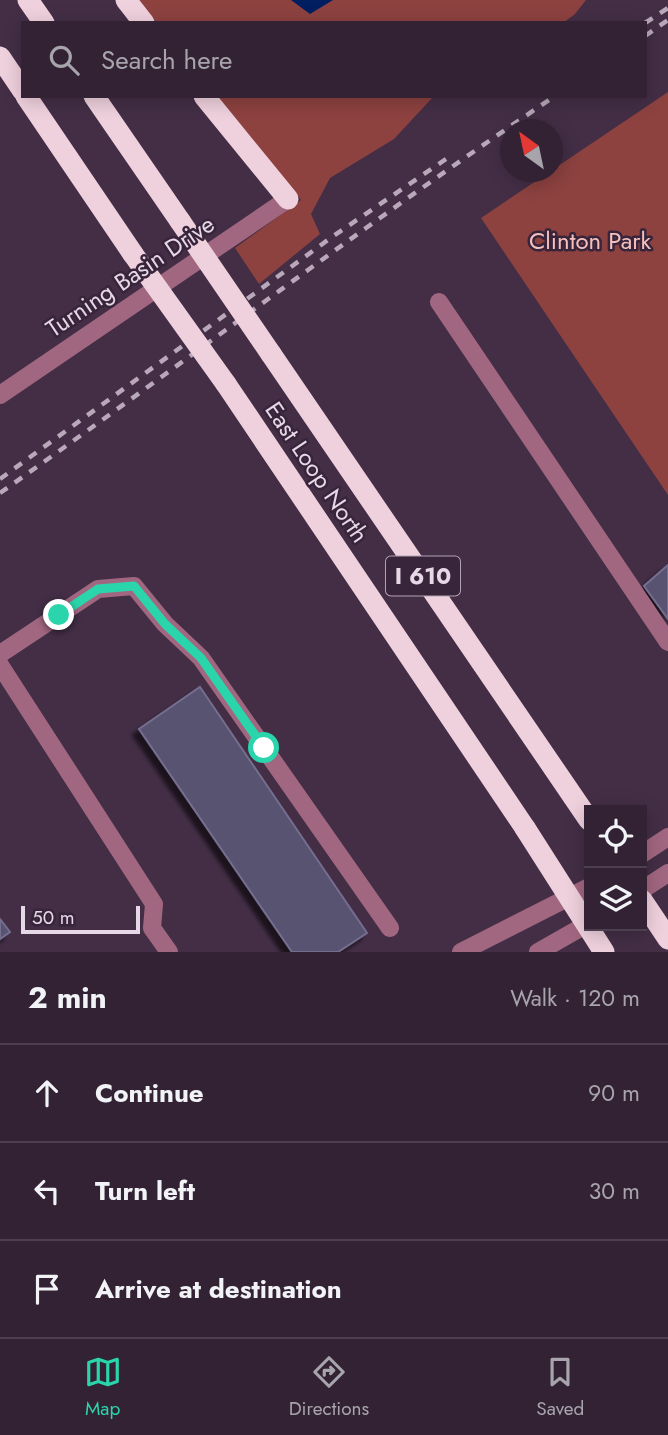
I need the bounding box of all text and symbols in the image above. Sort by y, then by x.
search box [21,21,647,98]
icon: search [45,41,83,79]
text: Search here [101,41,233,79]
north arrow [500,119,563,182]
street label: Turning Basin Drive [39,207,221,345]
park label: Clinton Park [529,223,652,258]
street label: East Loop North [257,394,377,550]
road number: I 610 [386,556,460,596]
route end [43,599,74,630]
route start [248,732,279,763]
map controls [584,805,647,931]
button: locate [584,805,647,868]
button: layers [584,868,647,931]
scale bar [21,903,140,935]
text: 50 m [32,904,75,931]
text: 2 min [28,976,107,1019]
text: Walk · 120 m [510,981,640,1015]
icon: ahead [28,1074,66,1112]
text: Continue [95,1074,204,1112]
text: 90 m [588,1076,640,1110]
icon: left [28,1172,66,1210]
text: Turn left [95,1172,195,1210]
text: 30 m [589,1174,640,1208]
icon: arrive [28,1270,66,1308]
text: Arrive at destination [95,1270,342,1308]
tab: Map [84,1353,122,1422]
tab: Directions [289,1353,369,1422]
tab: Saved [536,1353,584,1422]

